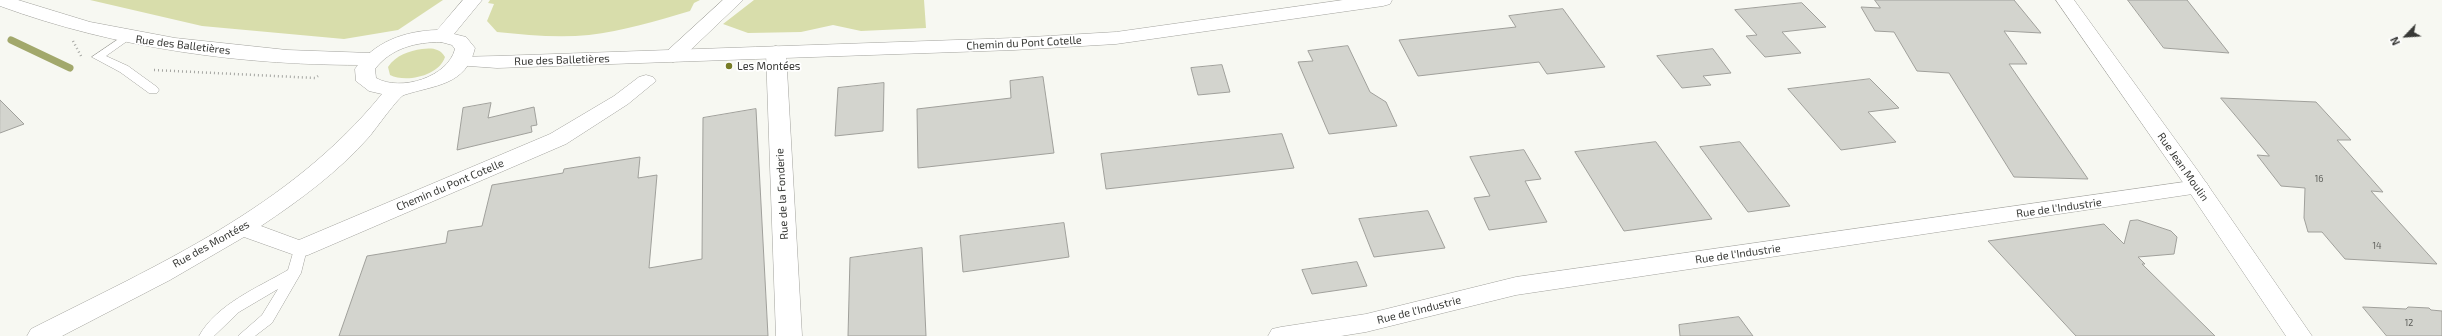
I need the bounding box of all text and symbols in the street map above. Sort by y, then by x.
north arrow [2386,16,2426,56]
street label: Rue des Balletières [135,33,231,57]
street label: Chemin du Pont Cotelle [966,33,1082,53]
text: N [2387,35,2402,48]
street label: Rue des Balletières [514,52,610,68]
place label: Les Montées [737,59,800,73]
marker: Les Montées [724,61,734,71]
street label: Rue Jean Moulin [2155,130,2211,204]
street label: Rue de la Fonderie [773,148,791,240]
street label: Chemin du Pont Cotelle [394,156,506,214]
house number: 16 [2315,174,2323,184]
street label: Rue de l'Industrie [2015,195,2103,221]
street label: Rue des Montées [170,217,252,271]
street label: Rue de l'Industrie [1694,241,1782,267]
house number: 14 [2372,241,2382,251]
street label: Rue de l'Industrie [1376,293,1462,327]
house number: 12 [2405,318,2413,328]

